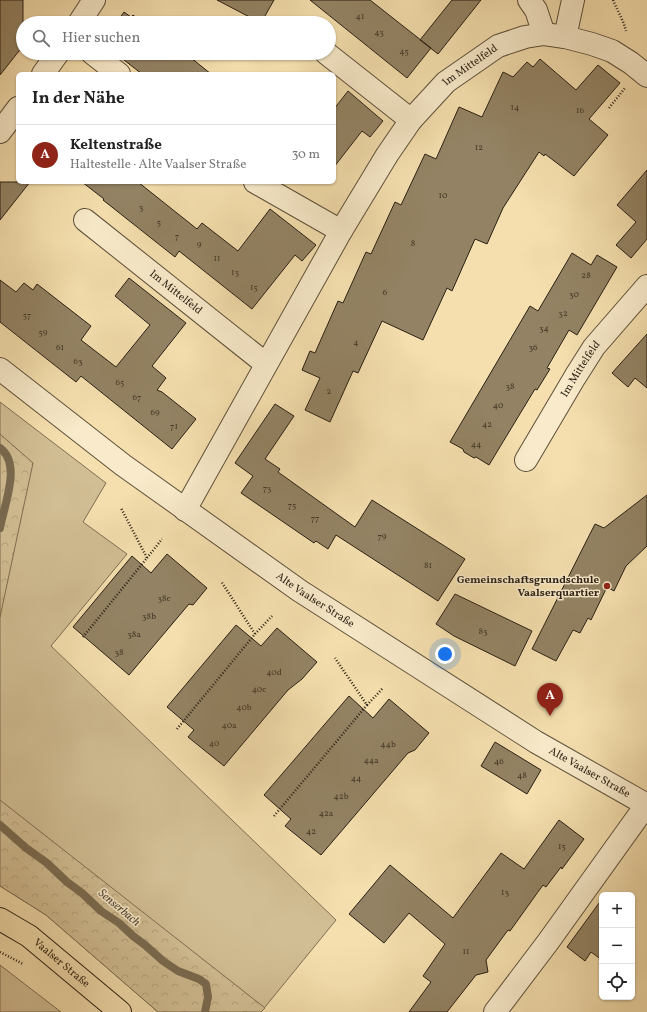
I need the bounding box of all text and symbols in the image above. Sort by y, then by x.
house number: 41 [356,10,364,23]
search box [16,16,336,60]
house number: 43 [374,26,384,39]
icon: search [30,27,52,49]
text: Hier suchen [62,28,140,49]
street label: Im Mittelfeld [439,41,501,89]
house number: 45 [399,45,409,58]
text: In der Nähe [32,87,125,110]
house number: 14 [511,101,519,114]
house number: 16 [576,104,584,117]
text: Keltenstraße [70,135,162,156]
house number: 12 [475,141,483,154]
text: A [40,146,50,164]
text: 30 m [292,146,320,164]
text: Haltestelle · Alte Vaalser Straße [70,156,246,174]
house number: 10 [439,189,448,202]
house number: 3 [139,201,144,214]
house number: 5 [157,216,161,229]
house number: 7 [175,230,179,243]
house number: 8 [411,237,416,250]
house number: 9 [197,238,202,251]
house number: 11 [214,252,220,265]
street label: Im Mittelfeld [146,266,205,318]
house number: 13 [231,266,239,279]
house number: 28 [581,269,591,282]
house number: 15 [250,281,258,294]
house number: 6 [383,286,388,299]
house number: 30 [569,288,580,301]
house number: 32 [558,307,568,320]
house number: 57 [23,309,31,322]
house number: 34 [539,322,549,335]
house number: 59 [39,326,48,339]
house number: 4 [353,336,359,349]
street label: Im Mittelfeld [557,337,604,400]
house number: 61 [56,341,64,354]
house number: 36 [528,341,538,354]
house number: 63 [73,355,83,368]
house number: 65 [116,376,124,389]
house number: 38 [505,380,515,393]
house number: 2 [327,385,332,398]
house number: 67 [133,391,141,404]
house number: 40 [493,399,504,412]
house number: 69 [150,406,160,419]
house number: 42 [482,418,492,431]
house number: 71 [170,420,178,433]
house number: 44 [471,438,481,451]
house number: 73 [263,482,272,495]
house number: 75 [288,499,296,512]
house number: 77 [311,512,319,525]
house number: 79 [378,530,387,543]
house number: 81 [424,559,432,572]
street label: Alte Vaalser Straße [273,569,357,631]
place label: Gemeinschaftsgrundschule Vaalserquartier [457,573,600,601]
marker: Gemeinschaftsgrundschule Vaalserquartier [602,581,612,591]
house number: 38c [157,592,171,605]
house number: 38b [142,610,156,623]
house number: 83 [478,625,488,638]
house number: 38a [127,628,141,641]
your location [435,644,455,664]
house number: 38 [114,646,124,659]
house number: 40d [266,666,282,679]
house number: 40c [252,683,266,696]
pin: A [537,683,563,716]
house number: 40b [236,701,252,714]
house number: 40a [221,719,237,732]
house number: 40 [209,737,220,750]
house number: 44b [380,738,396,751]
street label: Alte Vaalser Straße [546,743,633,801]
house number: 44a [363,754,379,767]
house number: 46 [494,755,504,768]
house number: 48 [517,769,527,782]
house number: 44 [351,772,361,785]
house number: 42b [333,790,349,803]
house number: 42a [319,807,334,820]
house number: 42 [306,825,316,838]
house number: 15 [558,840,566,853]
water label: Senserbach [95,886,144,930]
house number: 13 [501,886,509,899]
map controls [599,892,635,1000]
button: + [599,892,635,928]
button: − [599,928,635,964]
street label: Vaalser Straße [30,935,93,991]
house number: 11 [463,945,469,958]
button: locate [599,964,635,1000]

